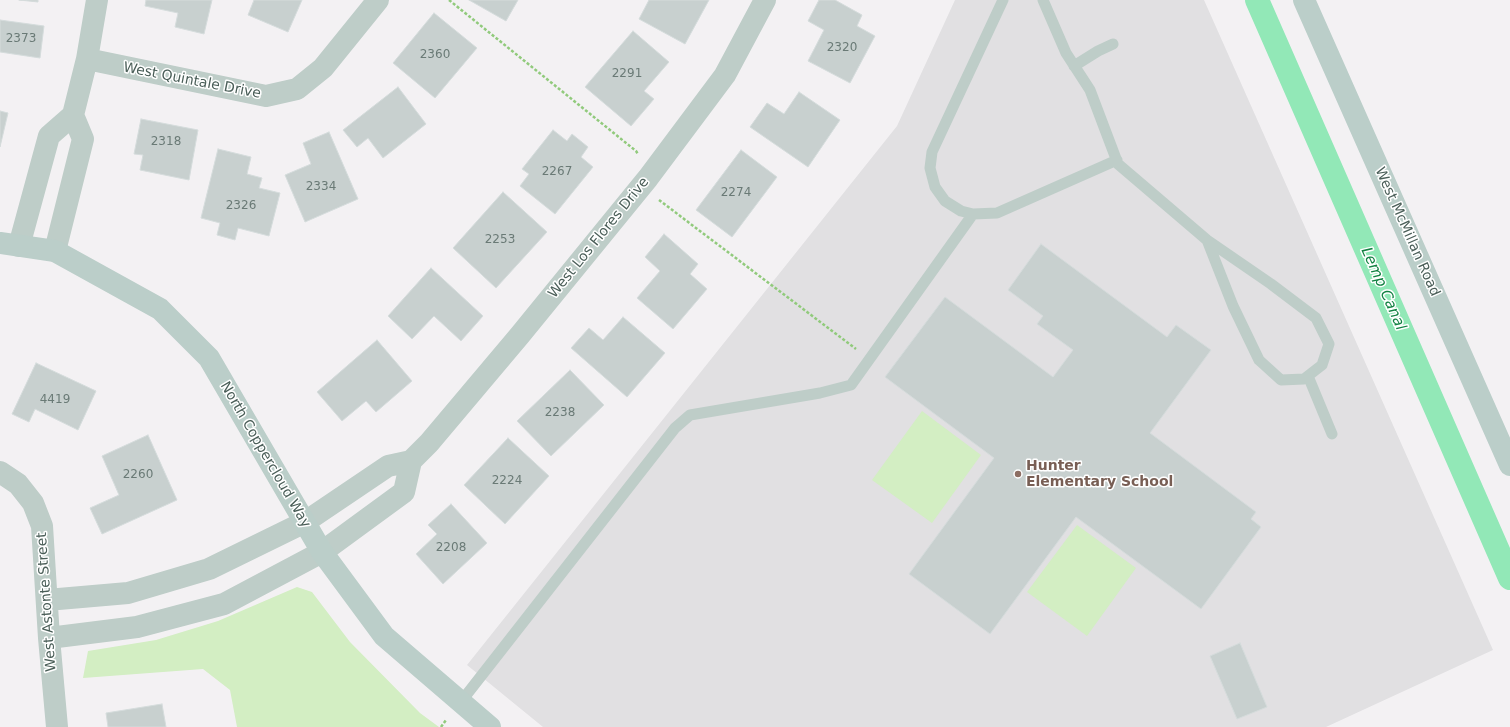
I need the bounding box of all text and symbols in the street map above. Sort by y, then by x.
house number: 2373 [6,32,36,46]
house number: 2320 [827,41,857,55]
house number: 2360 [420,48,450,62]
street label: West Quintale Drive [122,59,262,103]
house number: 2291 [612,67,642,81]
house number: 2318 [151,135,181,149]
house number: 2267 [542,165,572,179]
street label: West McMillan Road [1371,165,1443,299]
street label: West Los Flores Drive [545,174,653,302]
house number: 2334 [306,180,336,194]
house number: 2274 [721,186,751,200]
house number: 2326 [226,199,256,213]
house number: 2253 [485,233,515,247]
water label: Lemp Canal [1357,245,1409,333]
street label: North Coppercloud Way [216,379,314,531]
house number: 4419 [40,393,70,407]
house number: 2238 [545,406,575,420]
place label: Hunter Elementary School [1026,458,1173,490]
house number: 2260 [123,468,153,482]
marker: Hunter Elementary School [1013,469,1023,479]
house number: 2224 [492,474,522,488]
street label: West Astonte Street [34,532,60,672]
house number: 2208 [436,541,466,555]

